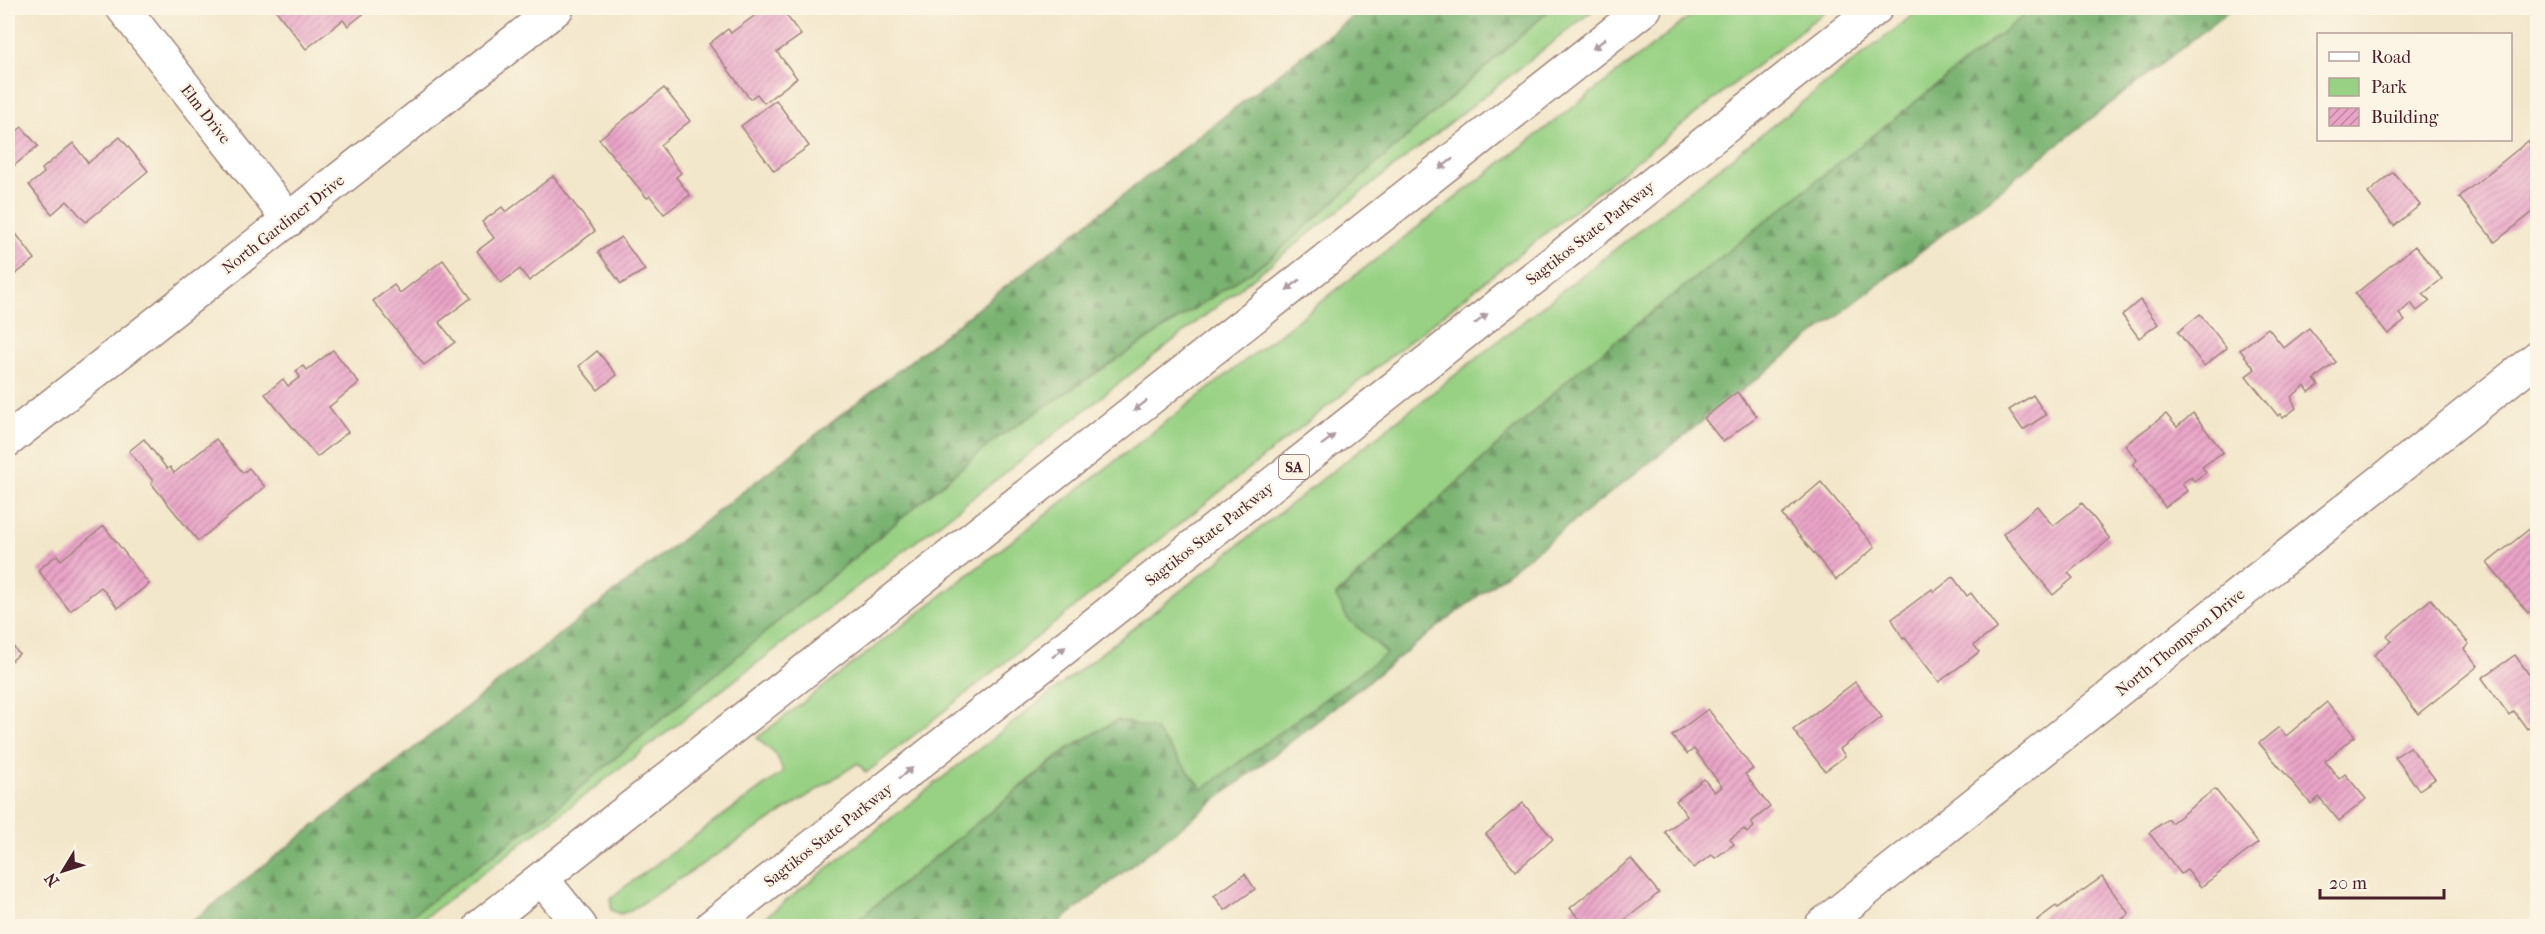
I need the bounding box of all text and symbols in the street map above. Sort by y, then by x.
legend [2317,33,2512,141]
one-way arrow [1591,37,1606,49]
text: Road [2371,47,2411,68]
text: Park [2371,77,2408,98]
street label: Elm Drive [177,81,235,148]
text: Building [2371,107,2439,128]
one-way arrow [1438,158,1453,170]
street label: North Gardiner Drive [218,170,348,278]
street label: Sagtikos State Parkway [1522,177,1658,289]
one-way arrow [1285,279,1300,291]
one-way arrow [1473,314,1488,326]
one-way arrow [1132,400,1147,412]
one-way arrow [1320,435,1335,447]
road number: SA [1279,455,1309,479]
street label: Sagtikos State Parkway [1141,478,1277,590]
street label: North Thompson Drive [2112,584,2248,700]
one-way arrow [1051,646,1067,659]
one-way arrow [898,767,914,780]
street label: Sagtikos State Parkway [760,779,896,891]
north arrow [33,841,93,901]
scale bar [2320,862,2444,900]
text: N [40,869,63,891]
text: 20 m [2329,873,2367,894]

